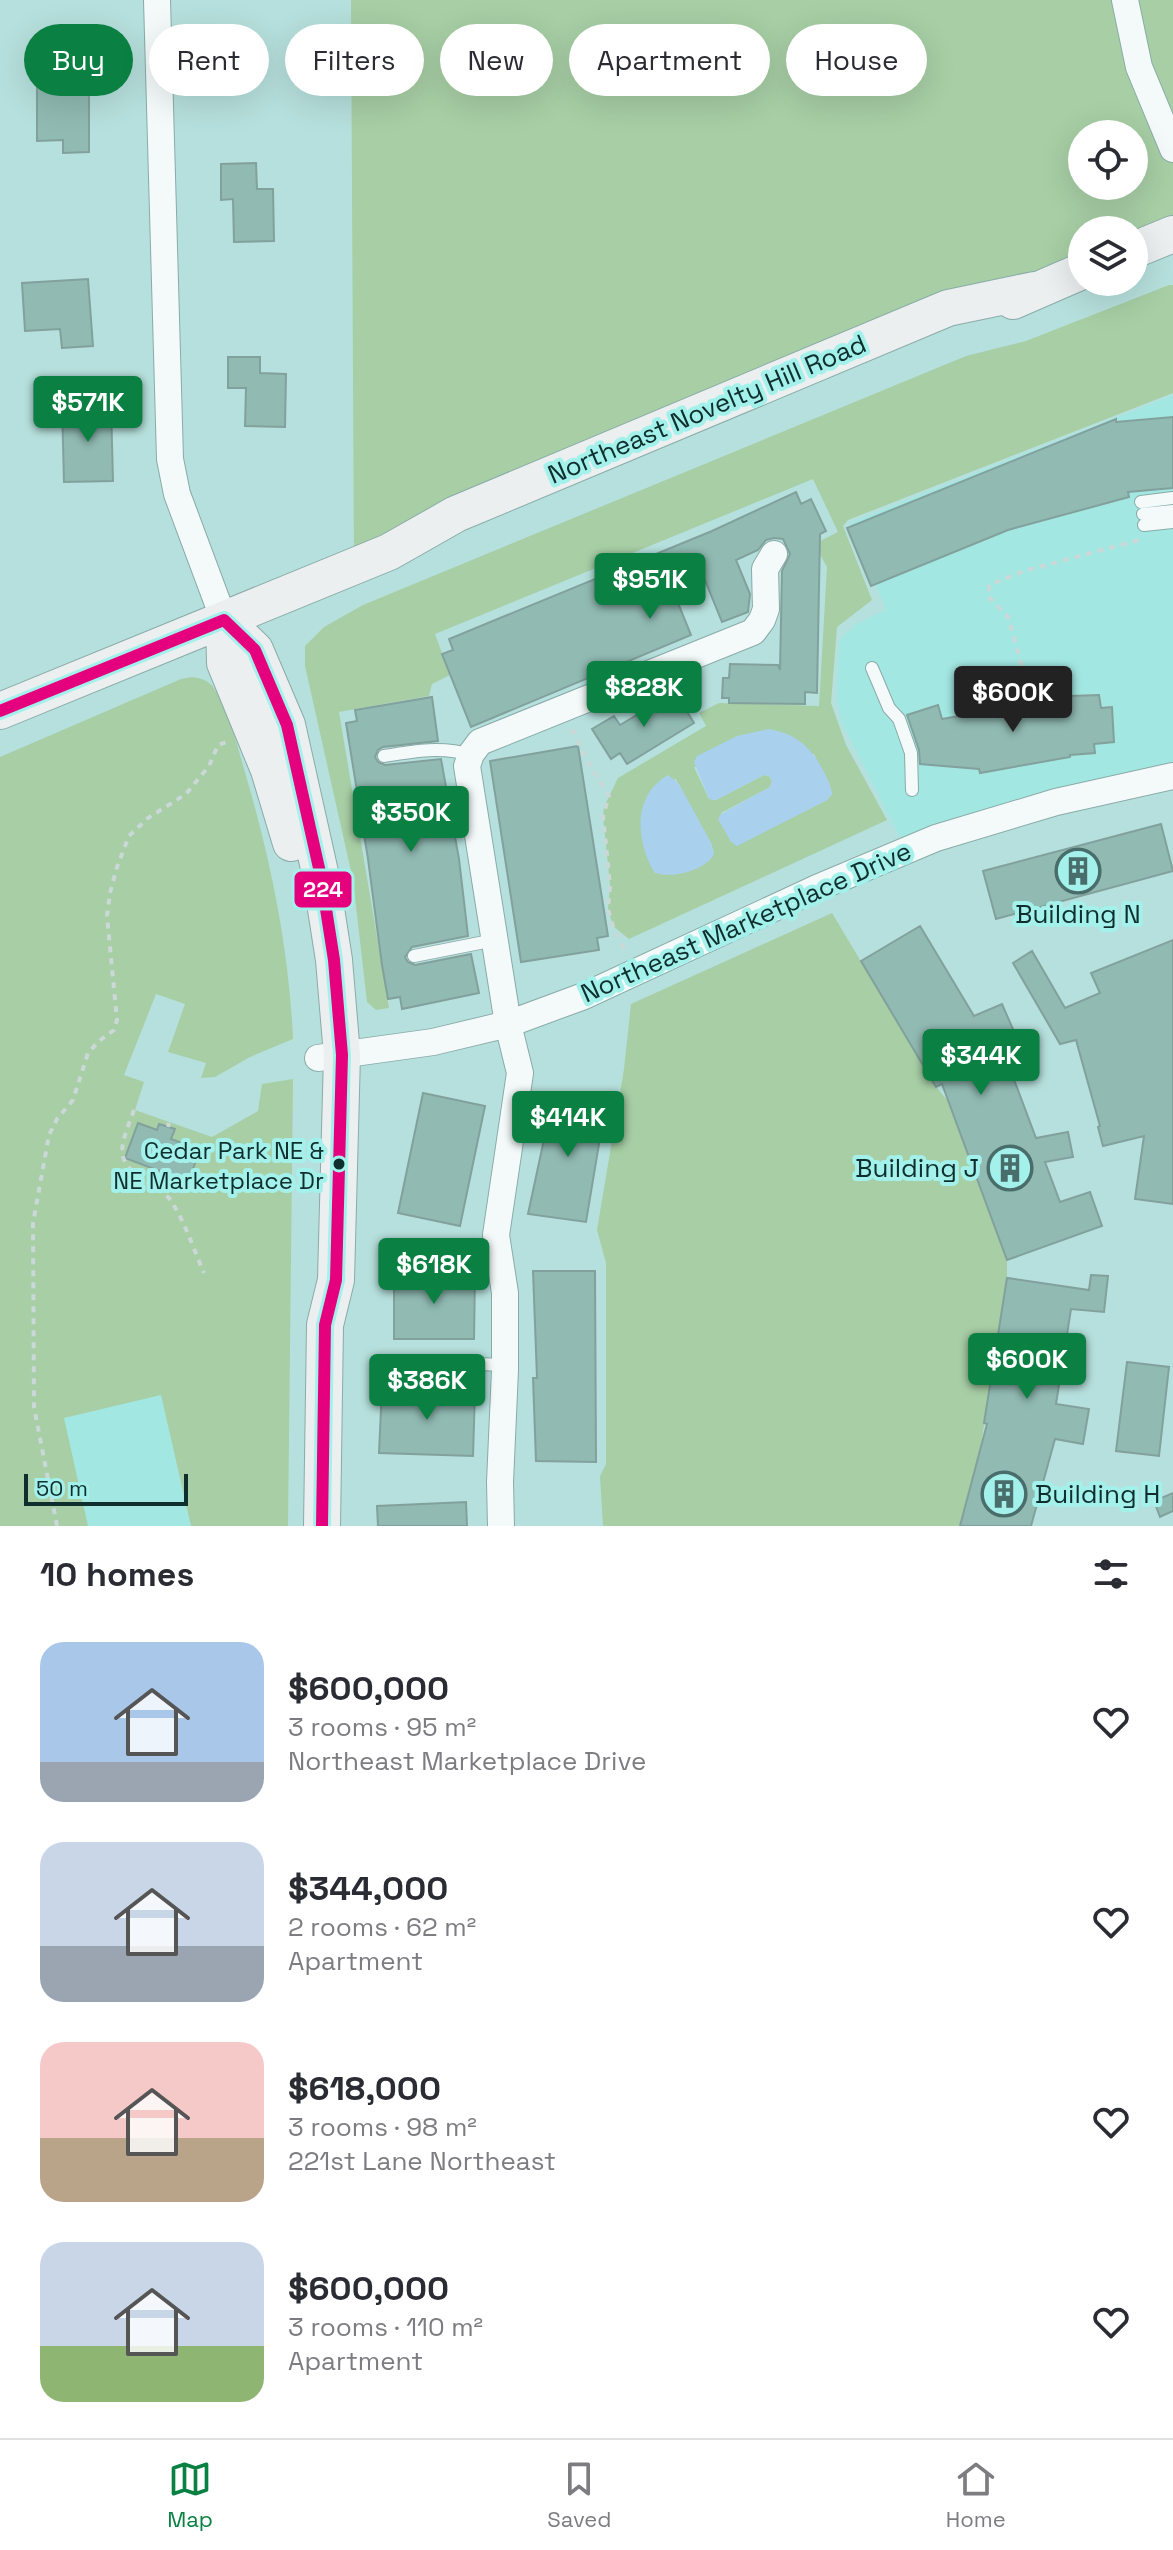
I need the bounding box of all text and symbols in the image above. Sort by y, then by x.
chip: Buy [24,24,133,96]
chip: Rent [149,24,269,96]
chip: Filters [285,24,424,96]
chip: New [440,24,553,96]
chip: Apartment [569,24,770,96]
chip: House [786,24,927,96]
map controls [1068,120,1148,296]
button: locate [1068,120,1148,200]
button: layers [1068,216,1148,296]
street label: Northeast Novelty Hill Road [543,326,871,492]
pin: $571K [32,376,144,444]
text: $571K [51,385,125,419]
pin: $951K [594,553,706,621]
text: $951K [613,562,687,596]
pin: $828K [588,661,700,729]
pin: $600K [957,666,1069,734]
text: $828K [605,670,683,704]
text: $600K [972,675,1054,709]
pin: $350K [355,786,467,854]
text: $350K [371,795,451,829]
street label: Northeast Marketplace Drive [575,834,917,1010]
building icon: Building N [1054,847,1102,895]
line badge: 224 [293,870,353,909]
text: 224 [303,875,343,903]
place label: Building N [1015,897,1141,931]
pin: $344K [925,1029,1037,1097]
text: $344K [941,1038,1021,1072]
pin: $414K [512,1091,624,1159]
text: $414K [530,1100,606,1134]
place label: Cedar Park NE & NE Marketplace Dr [113,1135,324,1196]
building icon: Building J [986,1144,1034,1192]
place label: Building J [855,1151,979,1185]
marker: Cedar Park NE & NE Marketplace Dr [331,1156,347,1172]
pin: $618K [378,1238,490,1306]
text: $618K [396,1247,472,1281]
pin: $600K [971,1333,1083,1401]
text: $600K [986,1342,1068,1376]
pin: $386K [371,1354,483,1422]
text: $386K [387,1363,467,1397]
scale bar [24,1470,188,1506]
building icon: Building H [980,1470,1028,1518]
text: 50 m [36,1474,88,1502]
place label: Building H [1035,1477,1160,1511]
icon: filters [1089,1552,1133,1596]
text: 10 homes [40,1553,194,1596]
text: $600,000 [288,1667,449,1710]
icon: home [104,1674,200,1770]
icon: heart [1089,1700,1133,1744]
text: 3 rooms · 95 m² [288,1710,476,1744]
text: Northeast Marketplace Drive [288,1744,646,1778]
text: $344,000 [288,1867,448,1910]
icon: home [104,1874,200,1970]
icon: heart [1089,1900,1133,1944]
text: 2 rooms · 62 m² [288,1910,476,1944]
text: Apartment [288,1944,423,1978]
text: $618,000 [288,2067,441,2110]
icon: home [104,2074,200,2170]
icon: heart [1089,2100,1133,2144]
text: 3 rooms · 98 m² [288,2110,477,2144]
text: 221st Lane Northeast [288,2144,556,2178]
text: $600,000 [288,2267,449,2310]
icon: home [104,2274,200,2370]
icon: heart [1089,2300,1133,2344]
text: 3 rooms · 110 m² [288,2310,483,2344]
text: Apartment [288,2344,423,2378]
tab: Map [167,2457,213,2533]
tab: Saved [547,2457,612,2533]
tab: Home [946,2457,1006,2533]

